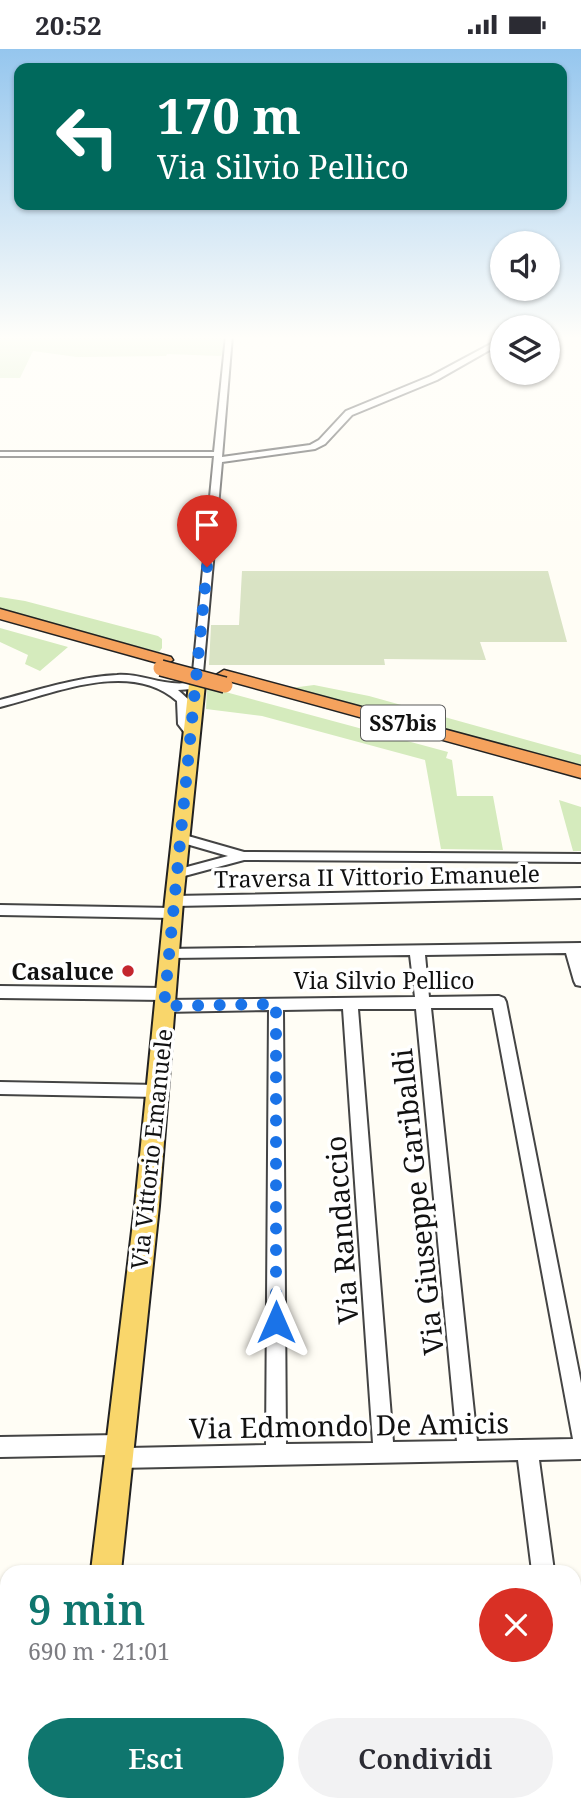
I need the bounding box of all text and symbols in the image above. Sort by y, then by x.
text: 20:52 [35,7,102,43]
text: 170 m [157,82,301,148]
icon: left [42,91,133,182]
text: Via Silvio Pellico [157,145,409,188]
map controls [490,231,560,385]
button: sound [490,231,560,301]
button: layers [490,315,560,385]
pin [177,495,237,567]
icon: arrive [188,506,226,544]
road number: SS7bis [361,705,445,741]
street label: Traversa II Vittorio Emanuele [214,857,540,895]
place label: Casaluce [11,955,114,987]
marker: Casaluce [120,963,136,979]
street label: Via Silvio Pellico [293,964,475,996]
street label: Via Vittorio Emanuele [122,1027,180,1271]
street label: Via Giuseppe Garibaldi [382,1047,452,1357]
street label: Via Randaccio [315,1135,367,1325]
position arrow [239,1285,313,1359]
street label: Via Edmondo De Amicis [189,1403,509,1447]
text: 9 min [28,1580,145,1637]
button: close [479,1588,553,1662]
text: 690 m · 21:01 [28,1635,170,1667]
button: Esci [28,1718,284,1798]
button: Condividi [298,1718,553,1798]

